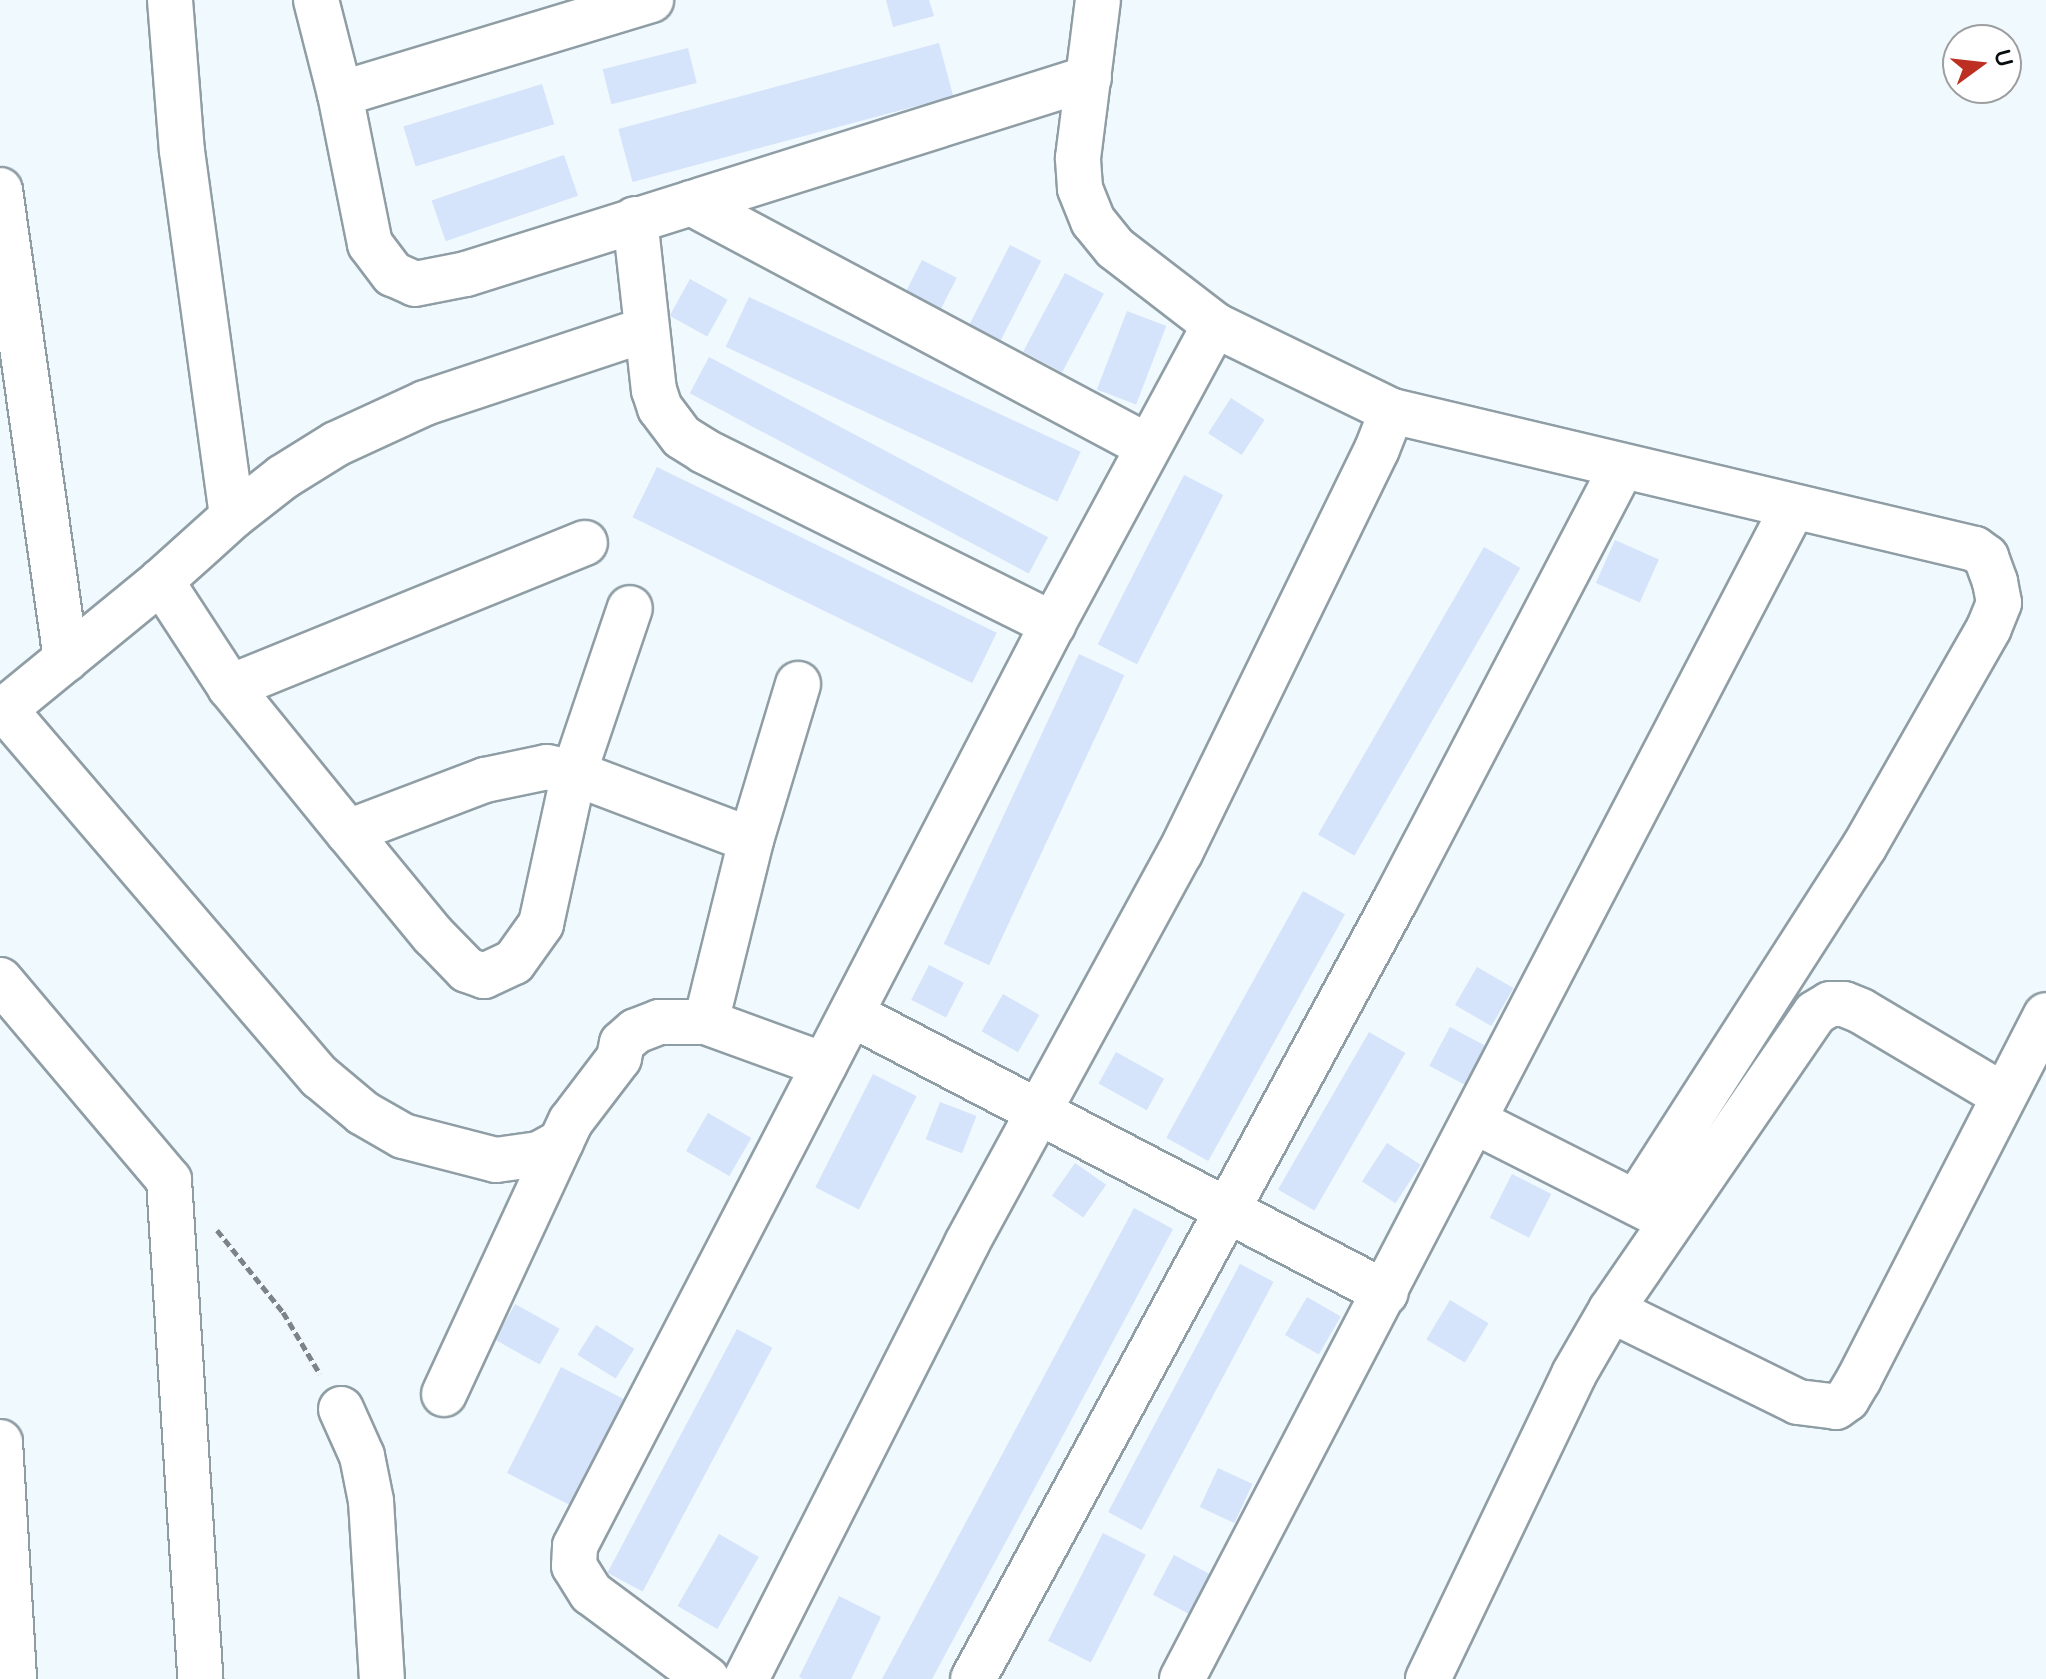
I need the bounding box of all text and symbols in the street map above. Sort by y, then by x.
north arrow [1942,24,2022,104]
text: U [1989,47,2018,70]

